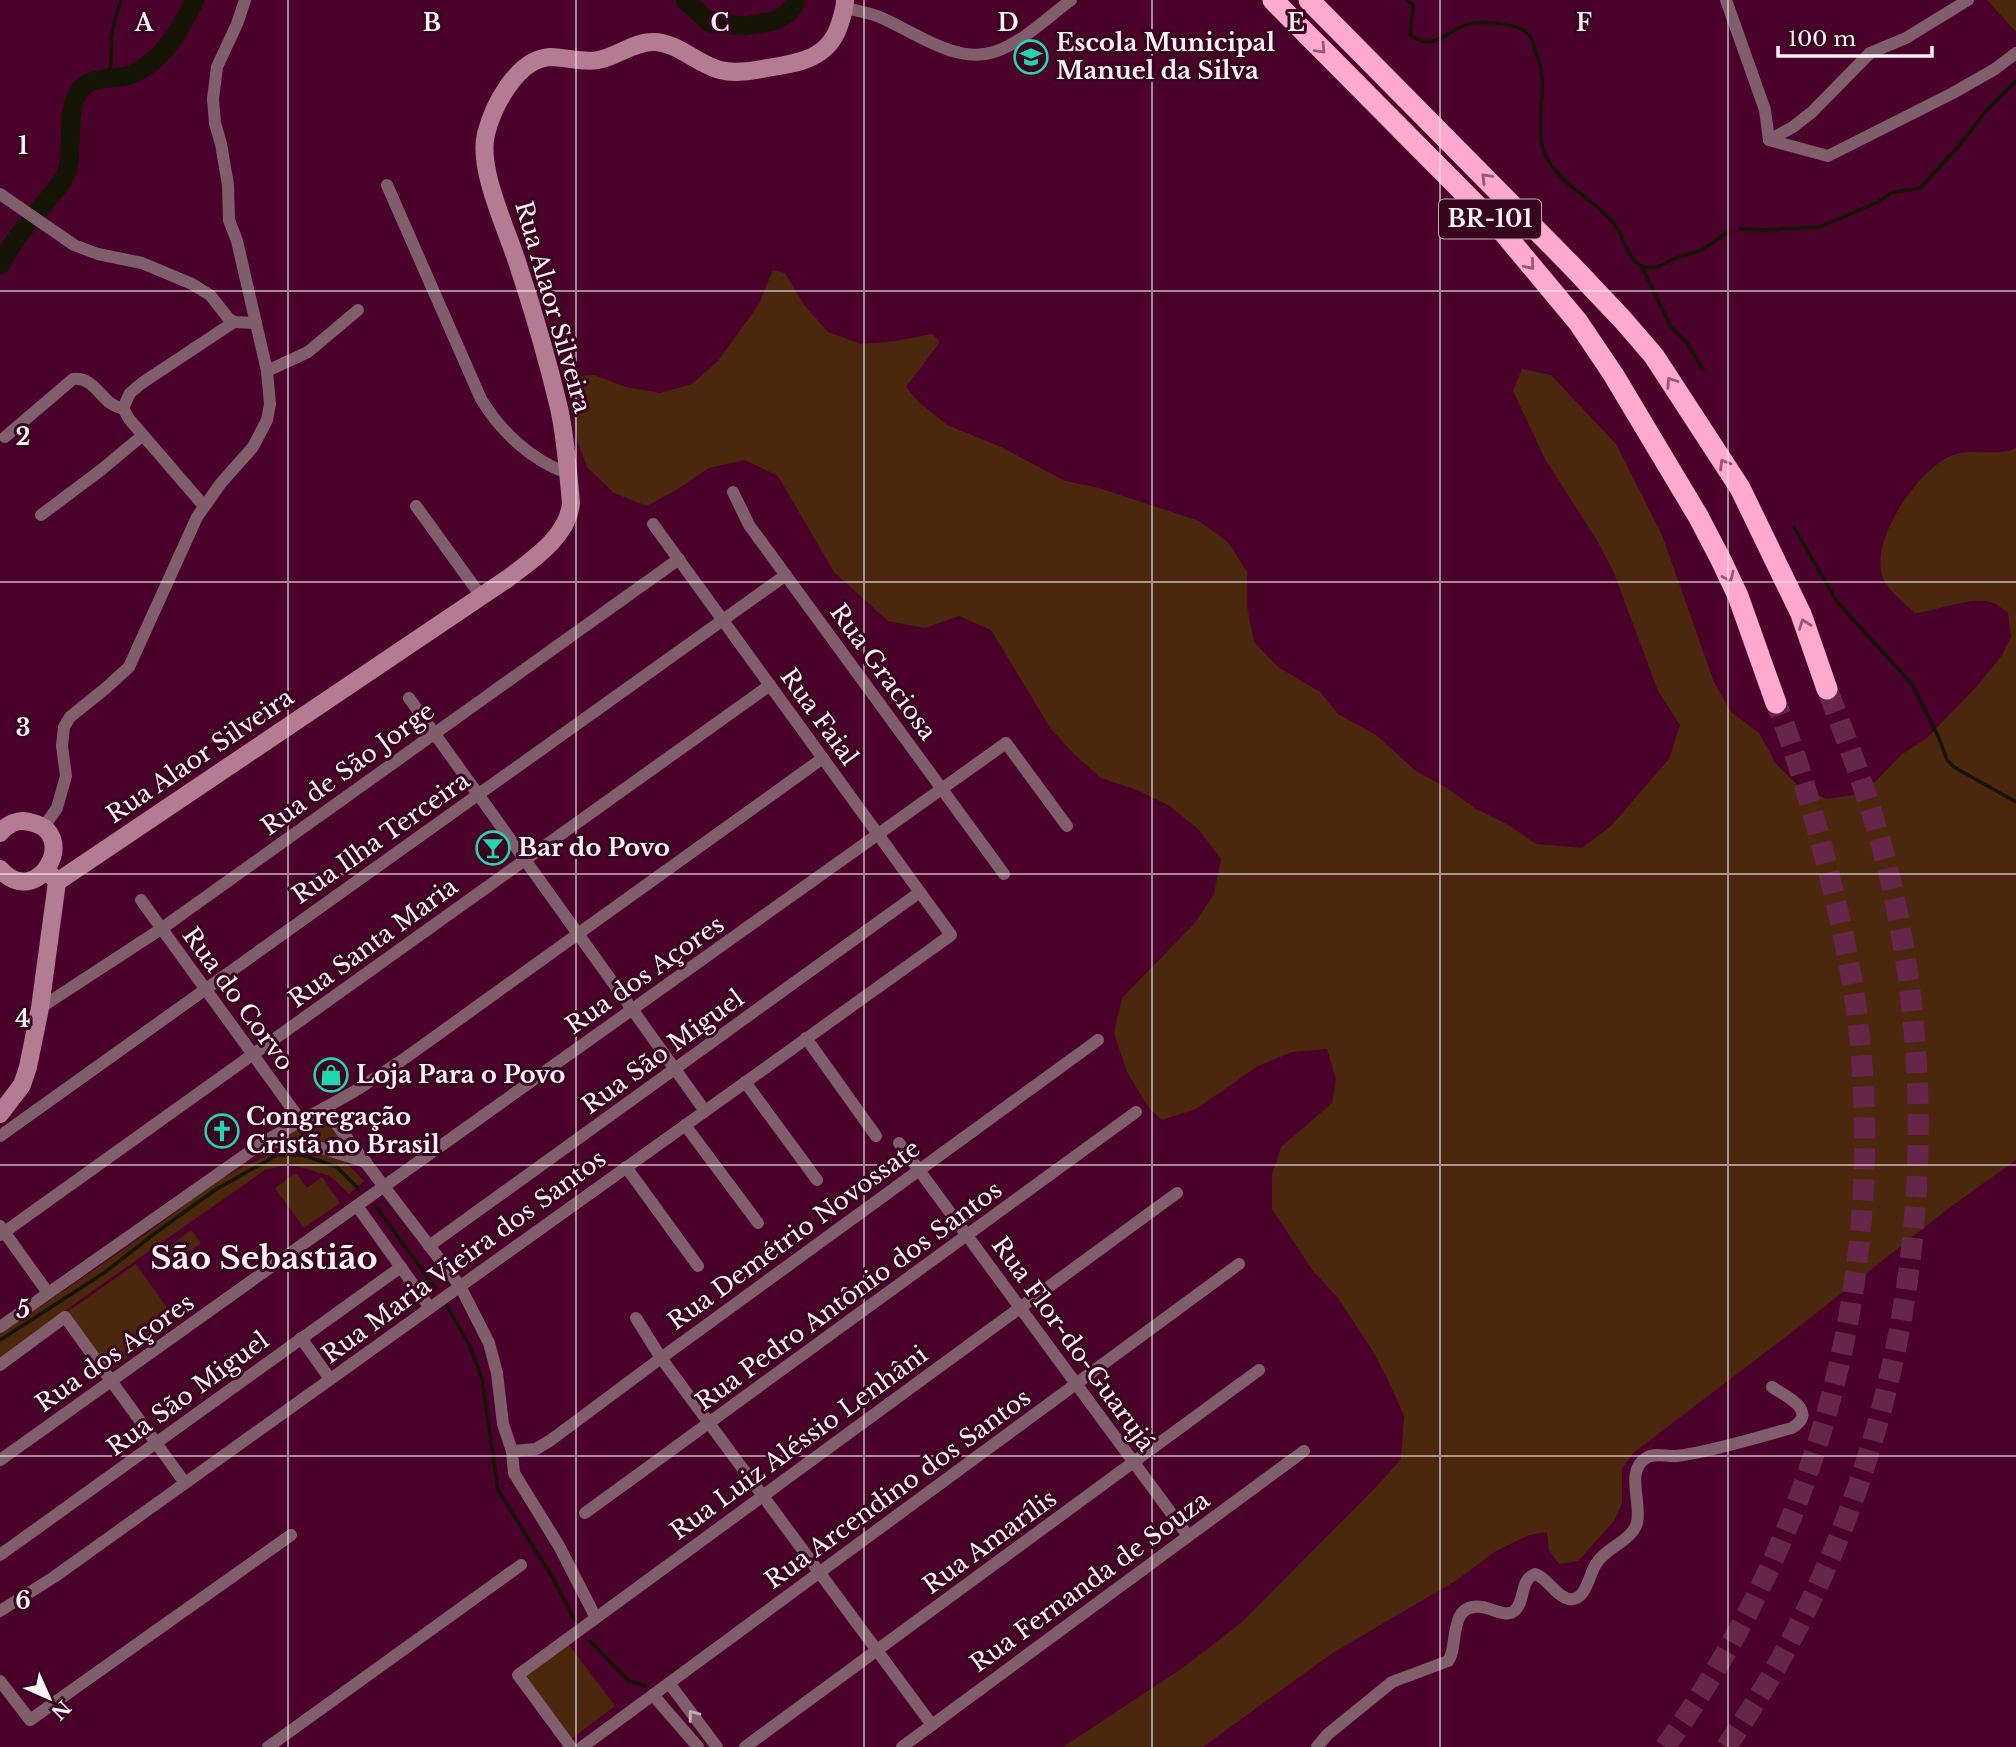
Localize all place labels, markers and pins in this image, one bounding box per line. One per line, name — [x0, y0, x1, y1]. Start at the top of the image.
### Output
place label: Escola Municipal Manuel da Silva — [1056, 28, 1275, 85]
school or university icon: Escola Municipal Manuel da Silva — [1012, 38, 1050, 76]
bar icon: Bar do Povo — [474, 829, 512, 867]
place label: Bar do Povo — [518, 833, 670, 862]
shop icon: Loja Para o Povo — [312, 1056, 350, 1094]
place label: Loja Para o Povo — [356, 1060, 565, 1089]
place label: Congregação Cristã no Brasil — [246, 1102, 440, 1159]
church icon: Congregação Cristã no Brasil — [203, 1112, 241, 1150]

